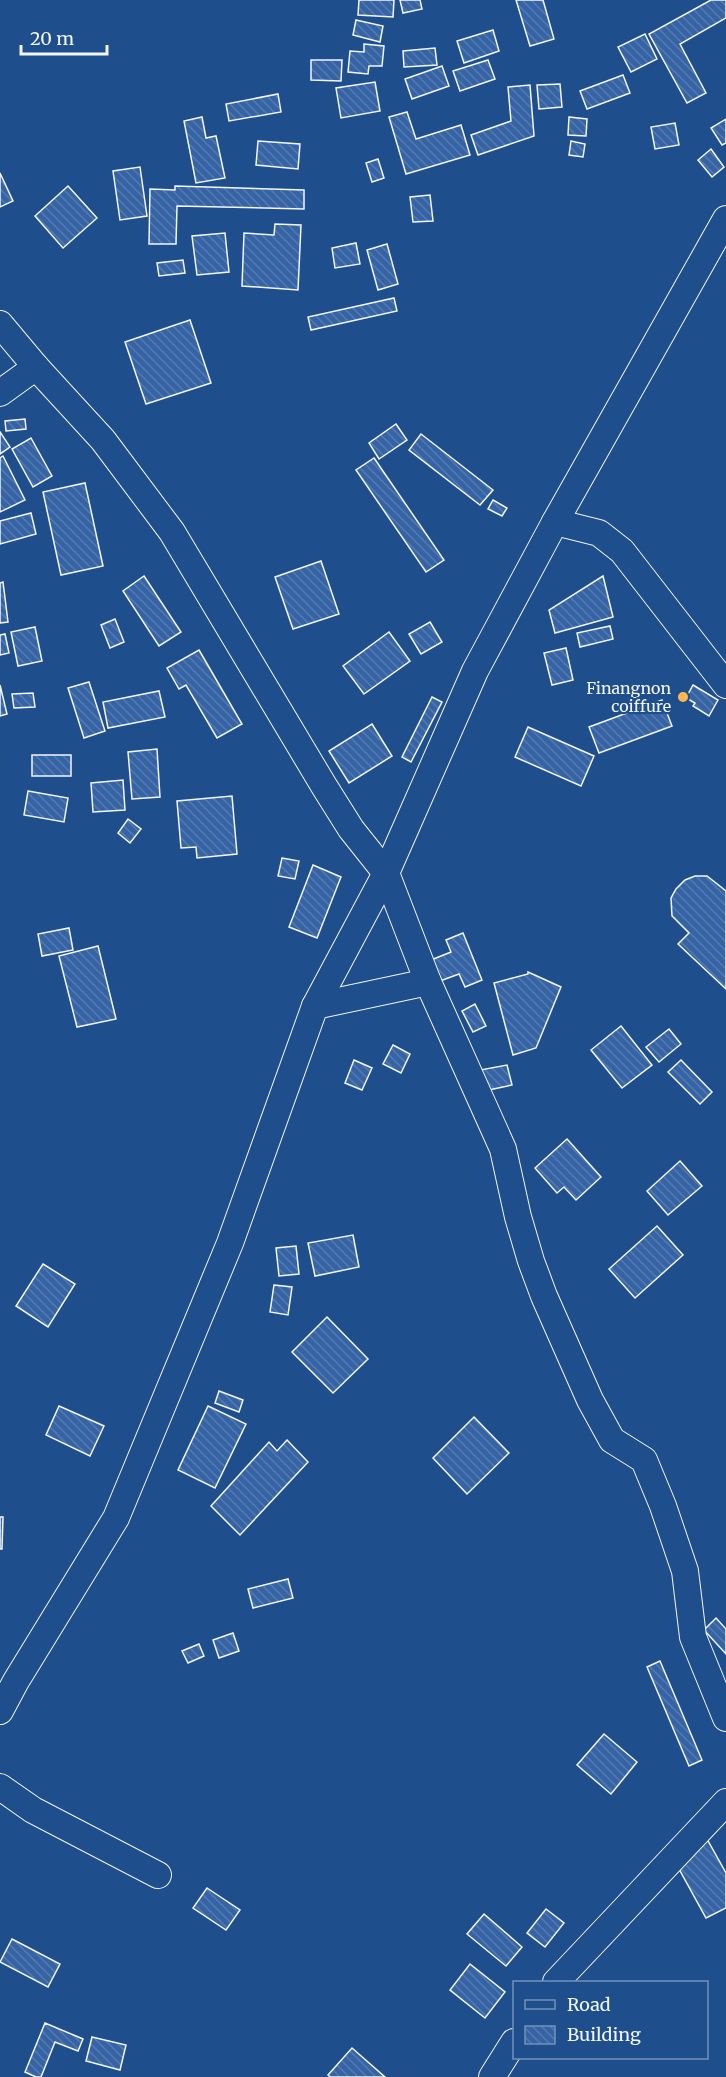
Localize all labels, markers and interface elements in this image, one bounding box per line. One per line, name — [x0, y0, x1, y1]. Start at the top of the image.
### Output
scale bar — [21, 18, 106, 56]
text: 20 m — [30, 27, 74, 50]
place label: Finangnon coiffure — [586, 678, 671, 716]
marker: Finangnon coiffure — [676, 690, 690, 704]
legend — [513, 1981, 708, 2059]
text: Road — [567, 1993, 611, 2016]
text: Building — [567, 2023, 641, 2046]

